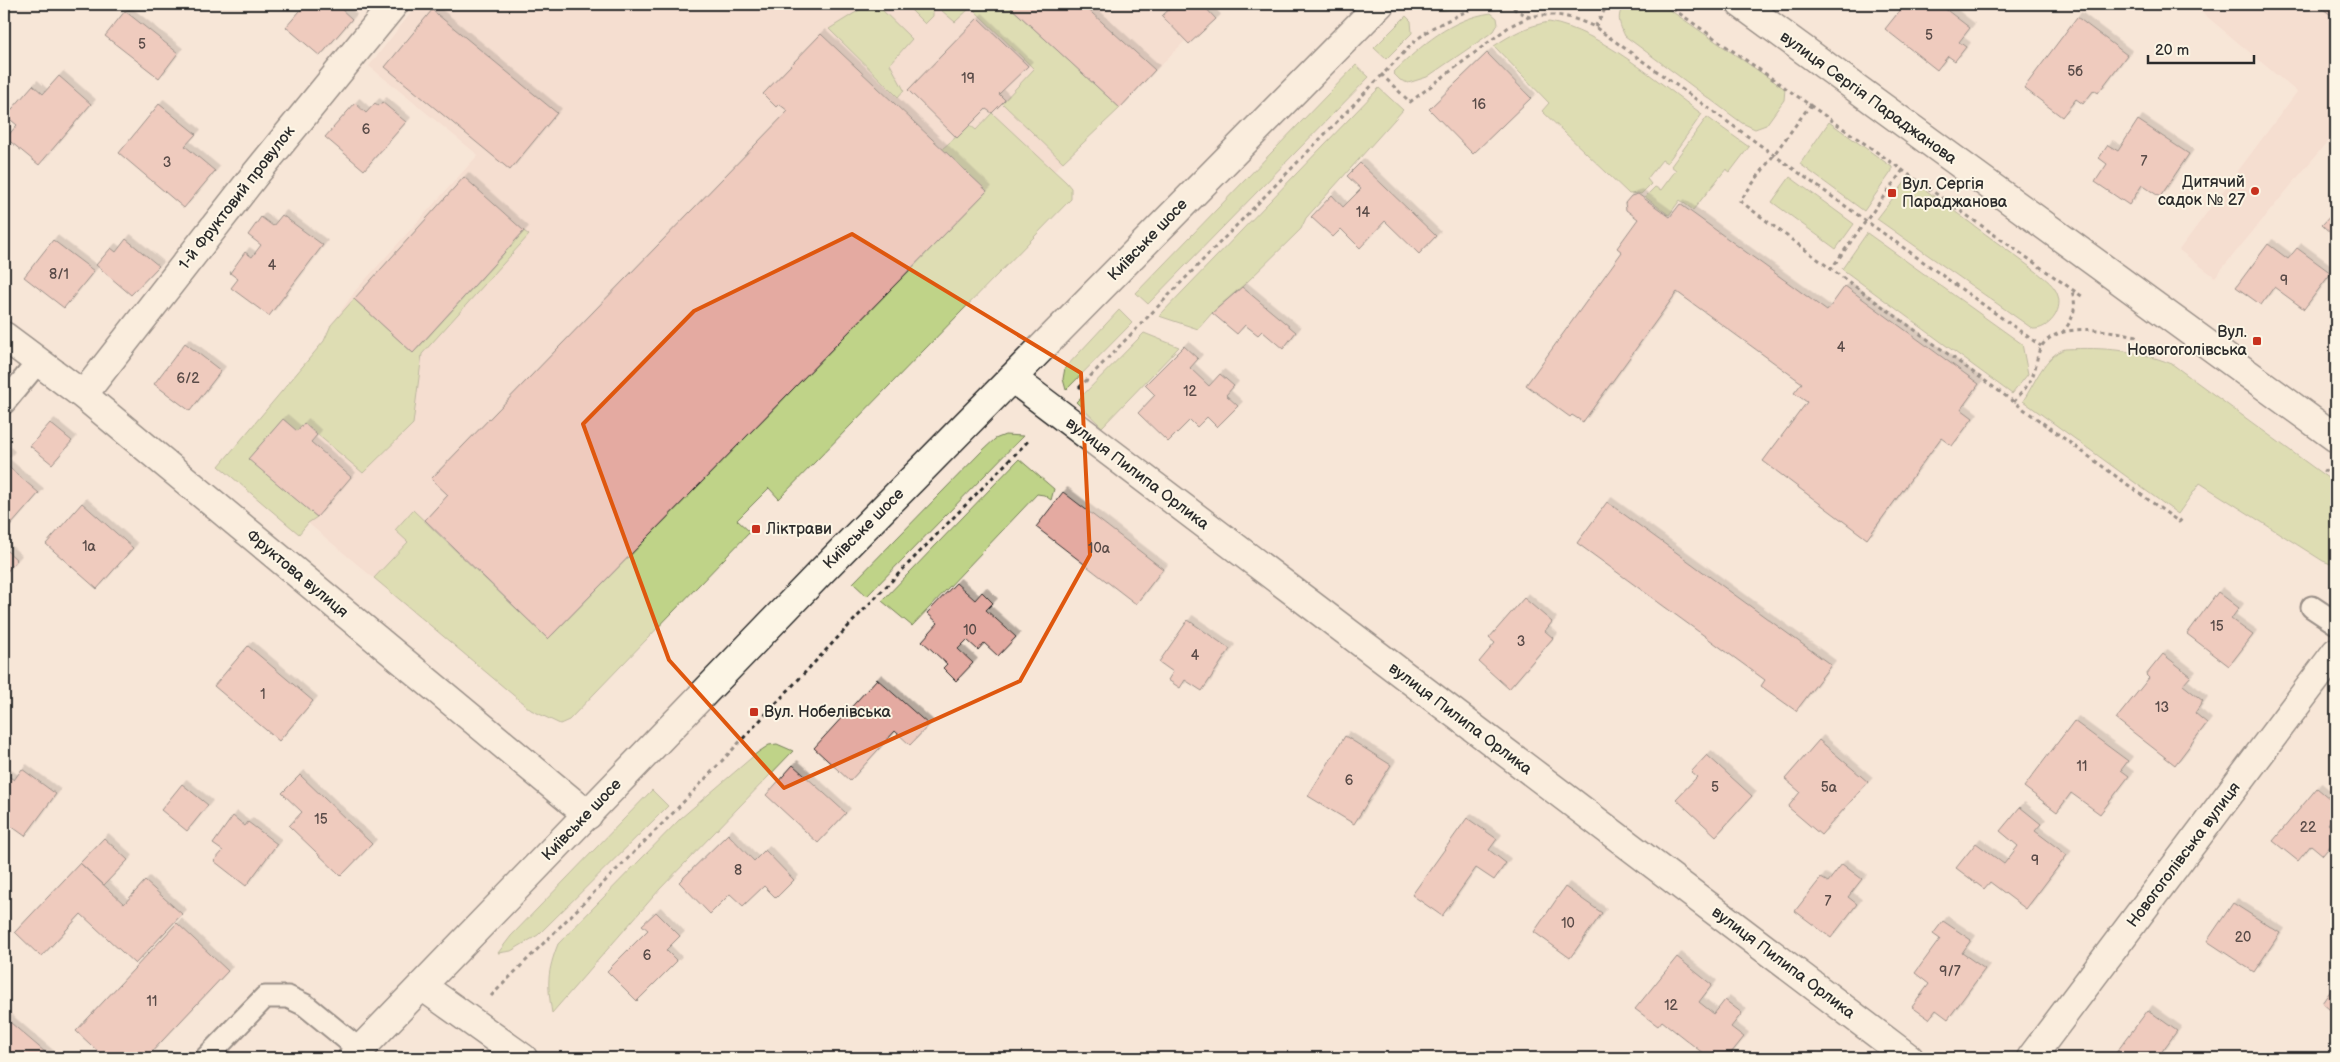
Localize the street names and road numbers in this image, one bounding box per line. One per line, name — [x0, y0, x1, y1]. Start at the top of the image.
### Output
street label: вулиця Сергія Параджанова — [1776, 27, 1960, 169]
street label: 1-й Фруктовий провулок — [175, 122, 299, 274]
street label: Київське шосе — [1104, 195, 1192, 285]
street label: вулиця Пилипа Орлика — [1062, 414, 1213, 534]
street label: Київське шосе — [820, 485, 908, 573]
street label: Фруктова вулиця — [242, 526, 352, 622]
street label: вулиця Пилипа Орлика — [1385, 659, 1536, 779]
street label: Київське шосе — [538, 775, 626, 865]
street label: Новогоголівська вулиця — [2123, 779, 2245, 931]
street label: вулиця Пилипа Орлика — [1708, 903, 1859, 1023]

